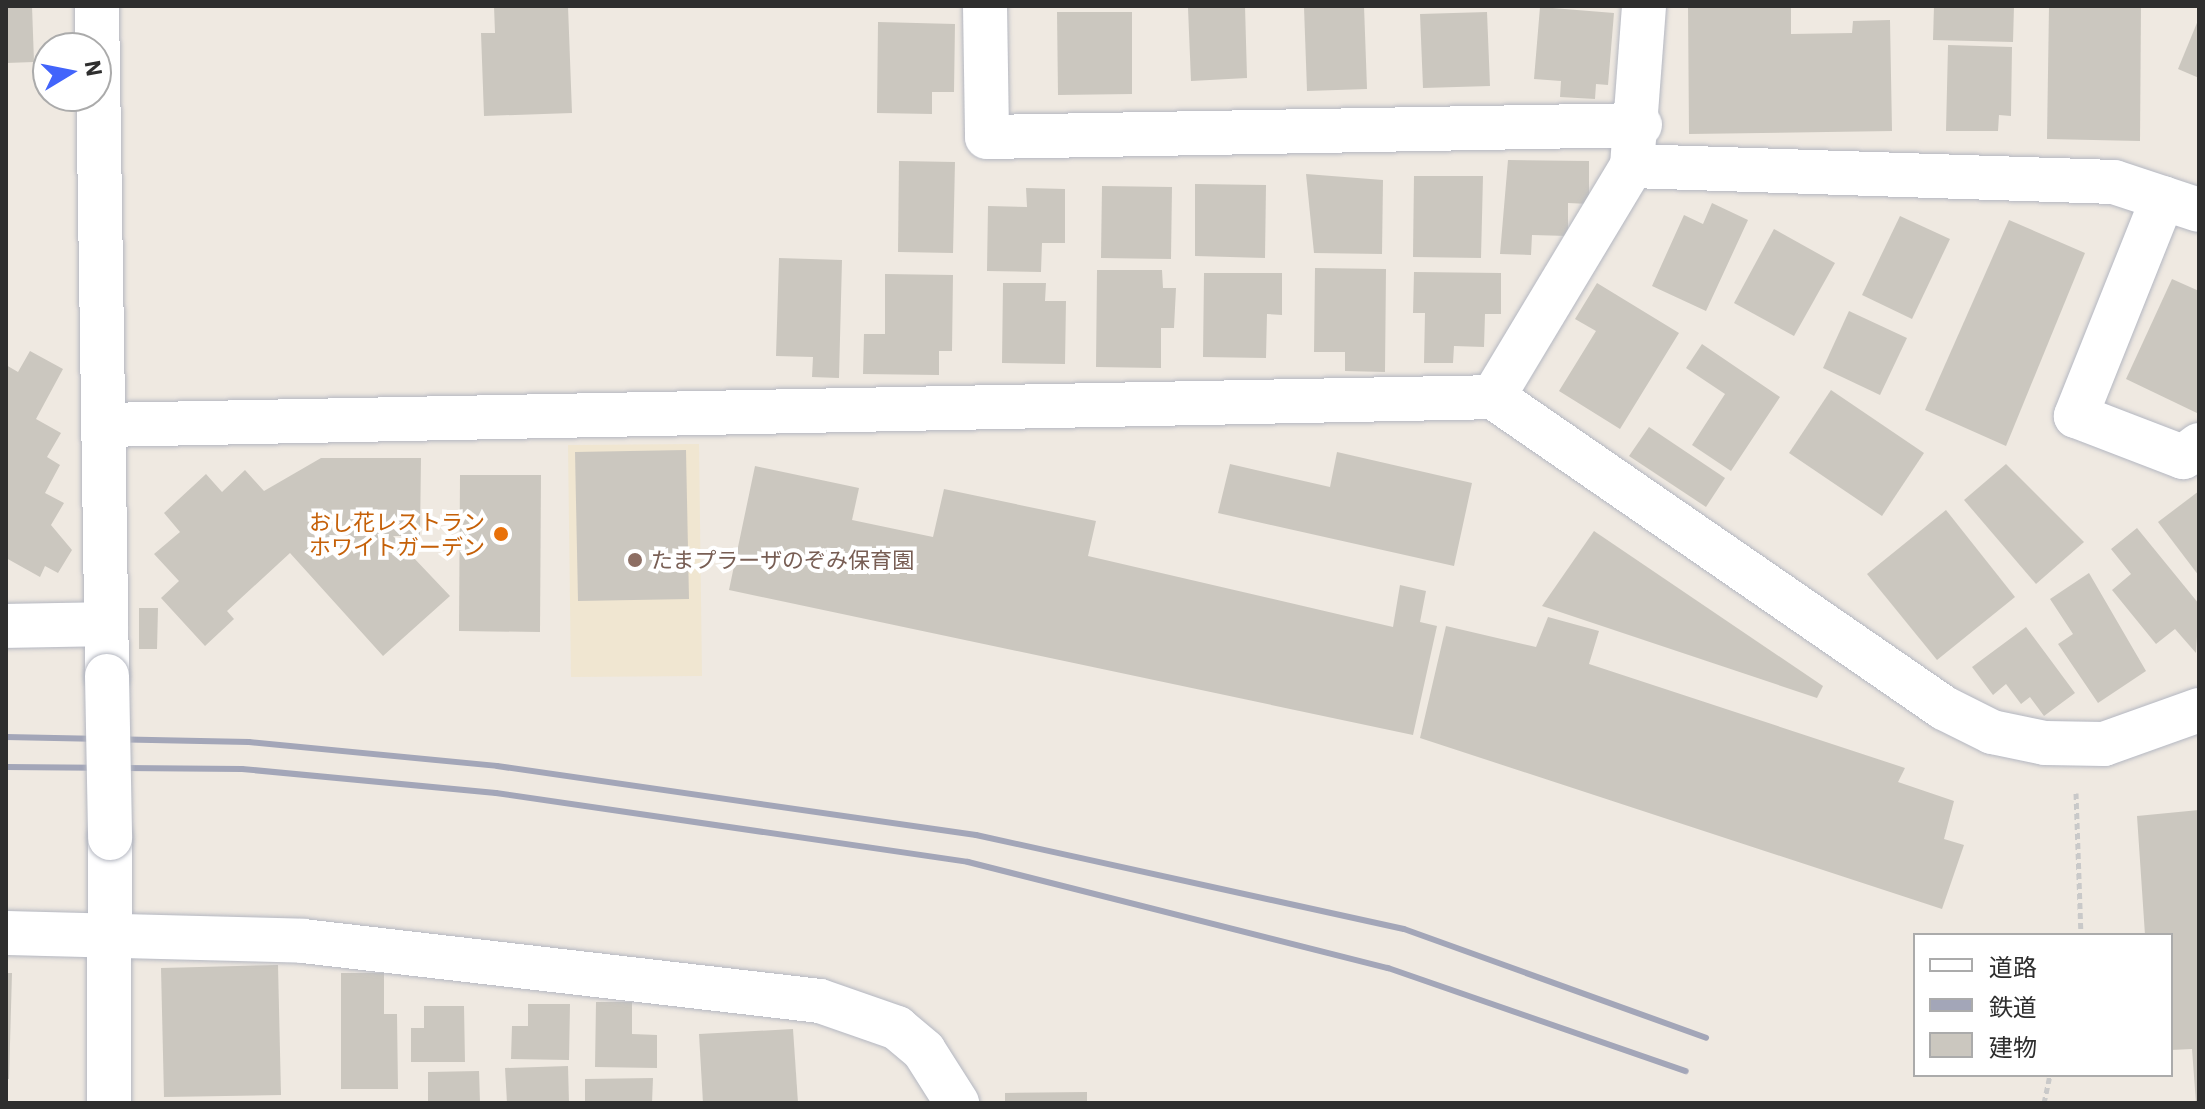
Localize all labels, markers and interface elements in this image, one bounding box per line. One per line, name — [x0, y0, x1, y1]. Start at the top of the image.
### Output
north arrow — [32, 32, 112, 112]
text: N — [78, 58, 110, 78]
place label: おし花レストラン ホワイトガーデン — [309, 508, 485, 560]
marker: おし花レストラン ホワイトガーデン — [492, 525, 510, 543]
place label: たまプラーザのぞみ保育園 — [651, 547, 915, 573]
marker: たまプラーザのぞみ保育園 — [626, 551, 644, 569]
legend — [1913, 933, 2173, 1077]
text: 道路 — [1989, 951, 2037, 983]
text: 鉄道 — [1989, 991, 2037, 1023]
text: 建物 — [1989, 1031, 2037, 1063]

